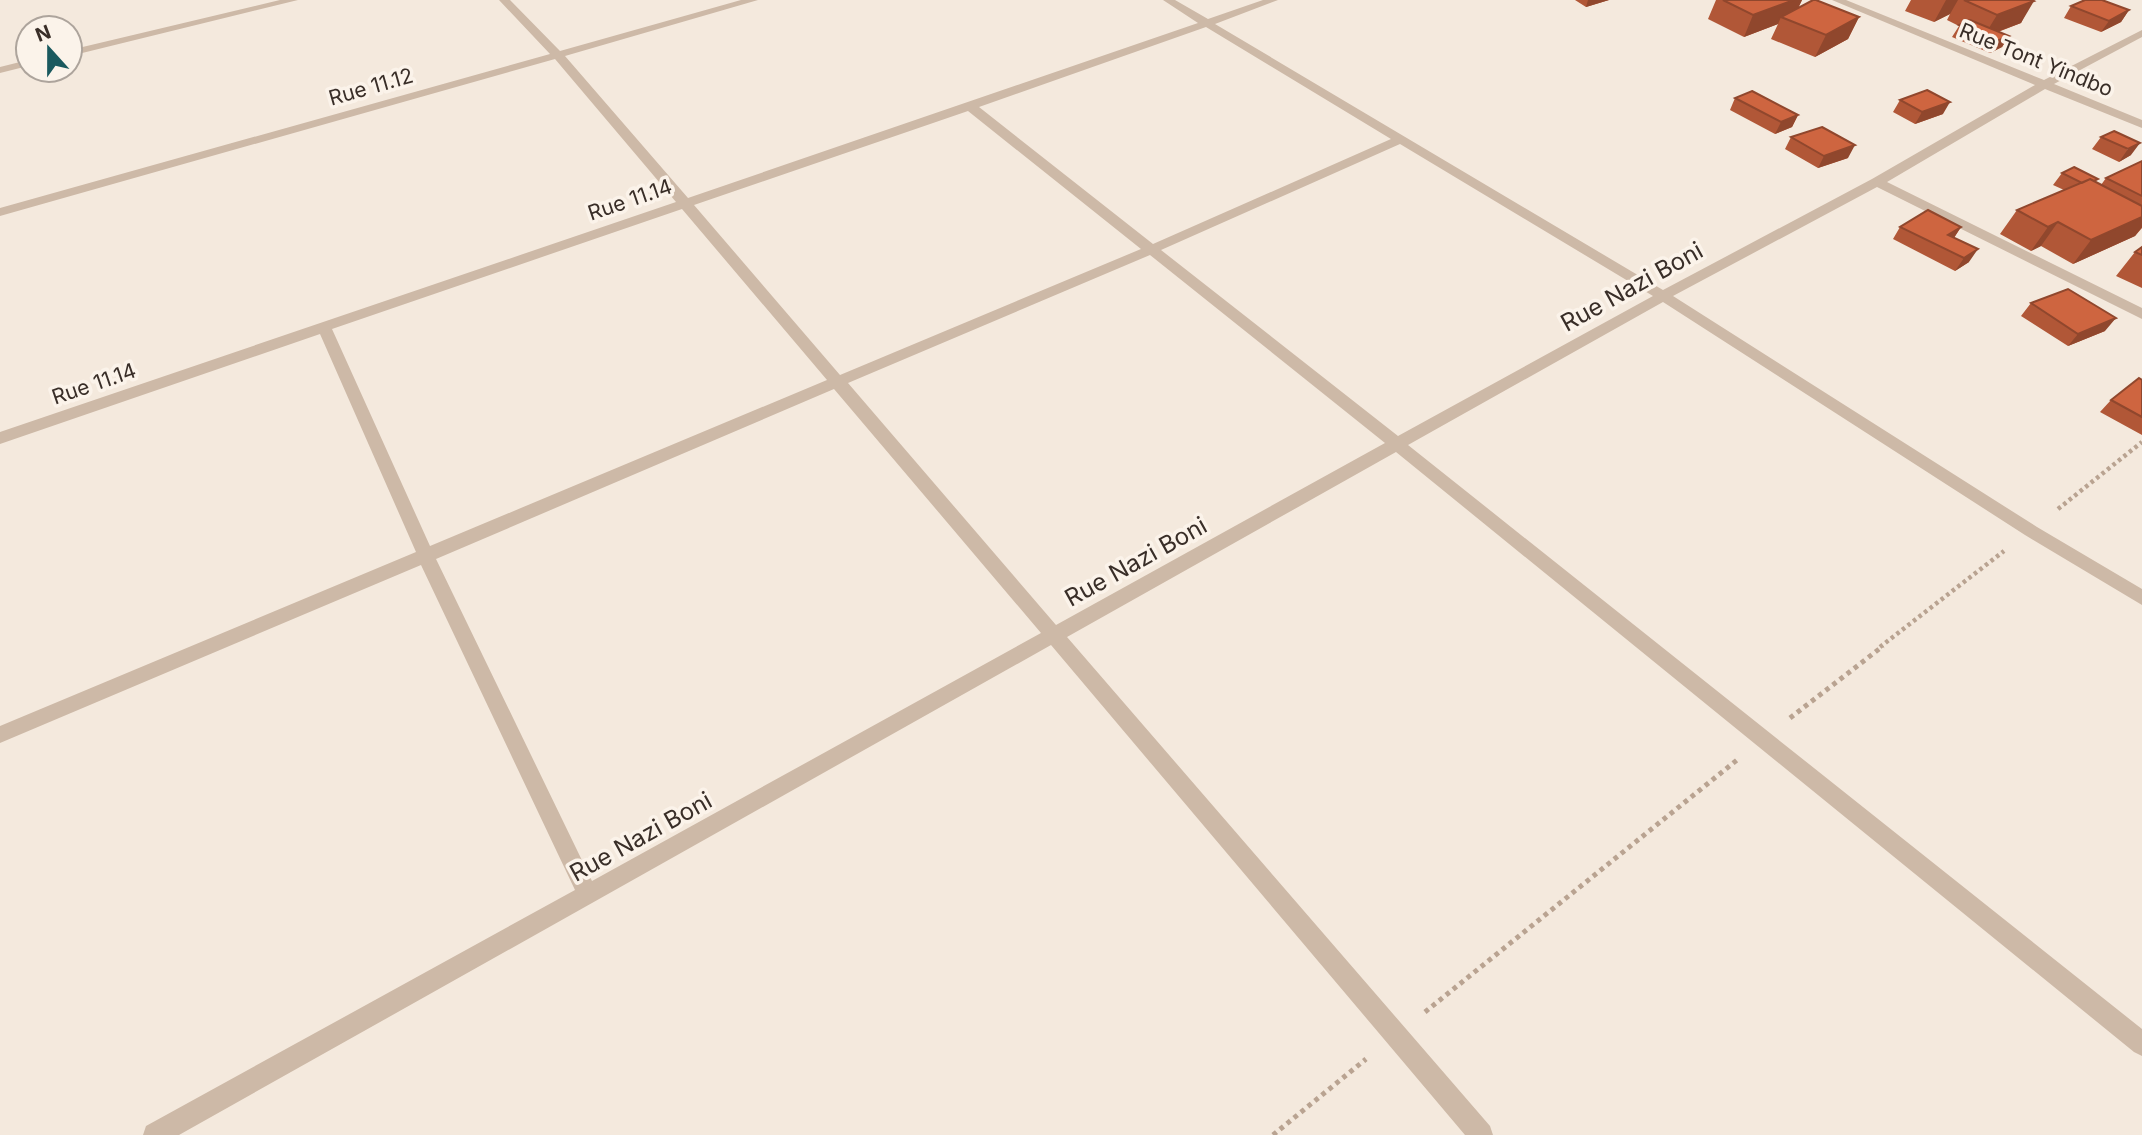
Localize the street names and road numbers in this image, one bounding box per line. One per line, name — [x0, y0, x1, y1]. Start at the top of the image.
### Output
street label: Rue Tont Yindbo — [1956, 17, 2117, 102]
street label: Rue 11.12 — [326, 63, 416, 110]
street label: Rue 11.14 — [584, 173, 675, 226]
street label: Rue Nazi Boni — [1556, 236, 1708, 338]
street label: Rue 11.14 — [48, 357, 139, 410]
street label: Rue Nazi Boni — [1060, 511, 1212, 613]
street label: Rue Nazi Boni — [565, 786, 717, 888]

